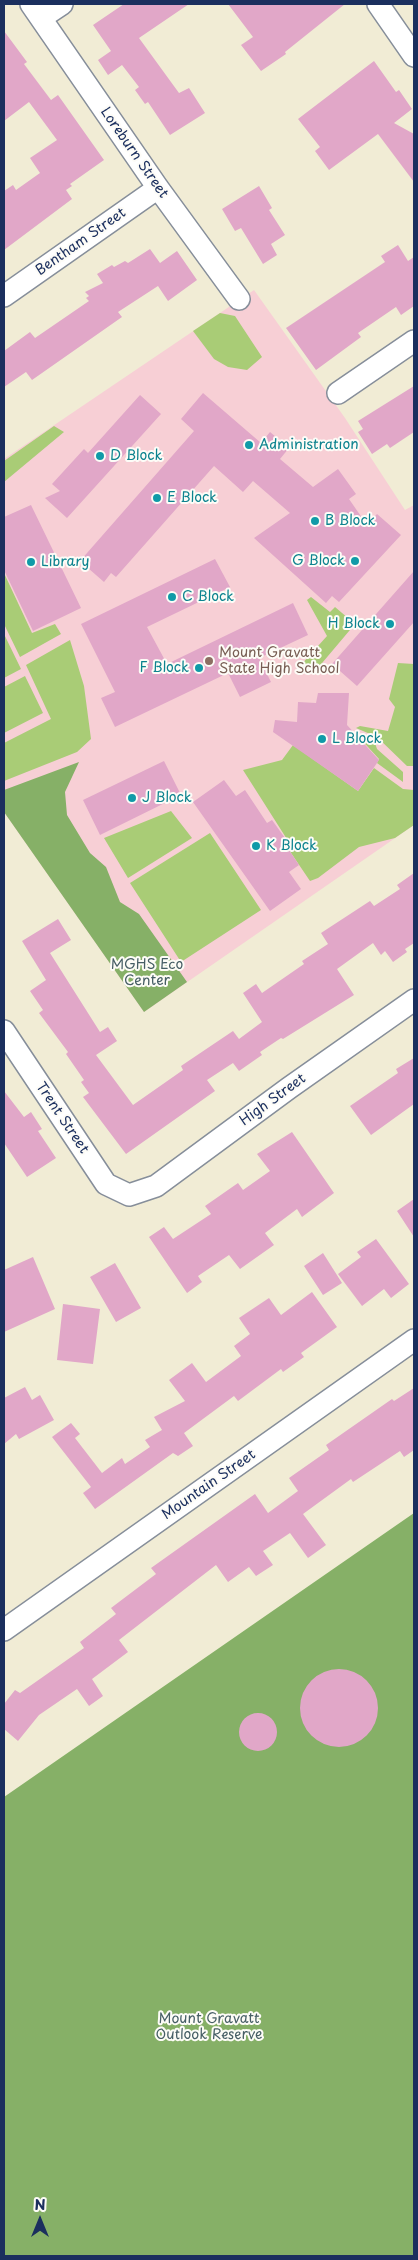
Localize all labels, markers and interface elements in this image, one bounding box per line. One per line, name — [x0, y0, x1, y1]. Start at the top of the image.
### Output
street label: Loreburn Street — [96, 104, 172, 202]
street label: Bentham Street — [33, 205, 129, 279]
place label: Administration — [259, 437, 359, 453]
marker: Administration — [243, 439, 255, 451]
place label: D Block — [110, 448, 162, 464]
marker: D Block — [94, 450, 106, 462]
place label: E Block — [167, 490, 217, 506]
marker: E Block — [151, 492, 163, 504]
place label: B Block — [325, 513, 376, 529]
marker: B Block — [309, 515, 321, 527]
place label: G Block — [292, 553, 345, 569]
place label: Library — [41, 554, 89, 570]
marker: G Block — [349, 555, 361, 567]
marker: Library — [25, 556, 37, 568]
place label: C Block — [182, 589, 234, 605]
marker: C Block — [166, 591, 178, 603]
place label: H Block — [328, 616, 380, 632]
marker: H Block — [384, 618, 396, 630]
place label: Mount Gravatt State High School — [219, 645, 339, 678]
marker: Mount Gravatt State High School — [203, 655, 215, 667]
place label: F Block — [140, 660, 189, 676]
marker: F Block — [193, 662, 205, 674]
place label: L Block — [332, 731, 381, 747]
marker: L Block — [316, 733, 328, 745]
place label: J Block — [142, 790, 192, 806]
marker: J Block — [126, 792, 138, 804]
place label: K Block — [266, 838, 317, 854]
marker: K Block — [250, 840, 262, 852]
park label: MGHS Eco Center — [111, 957, 183, 990]
street label: High Street — [237, 1070, 309, 1130]
street label: Trent Street — [32, 1079, 92, 1157]
street label: Mountain Street — [159, 1446, 259, 1524]
park label: Mount Gravatt Outlook Reserve — [156, 2011, 262, 2044]
text: N — [34, 2194, 46, 2215]
north arrow — [15, 2195, 65, 2245]

